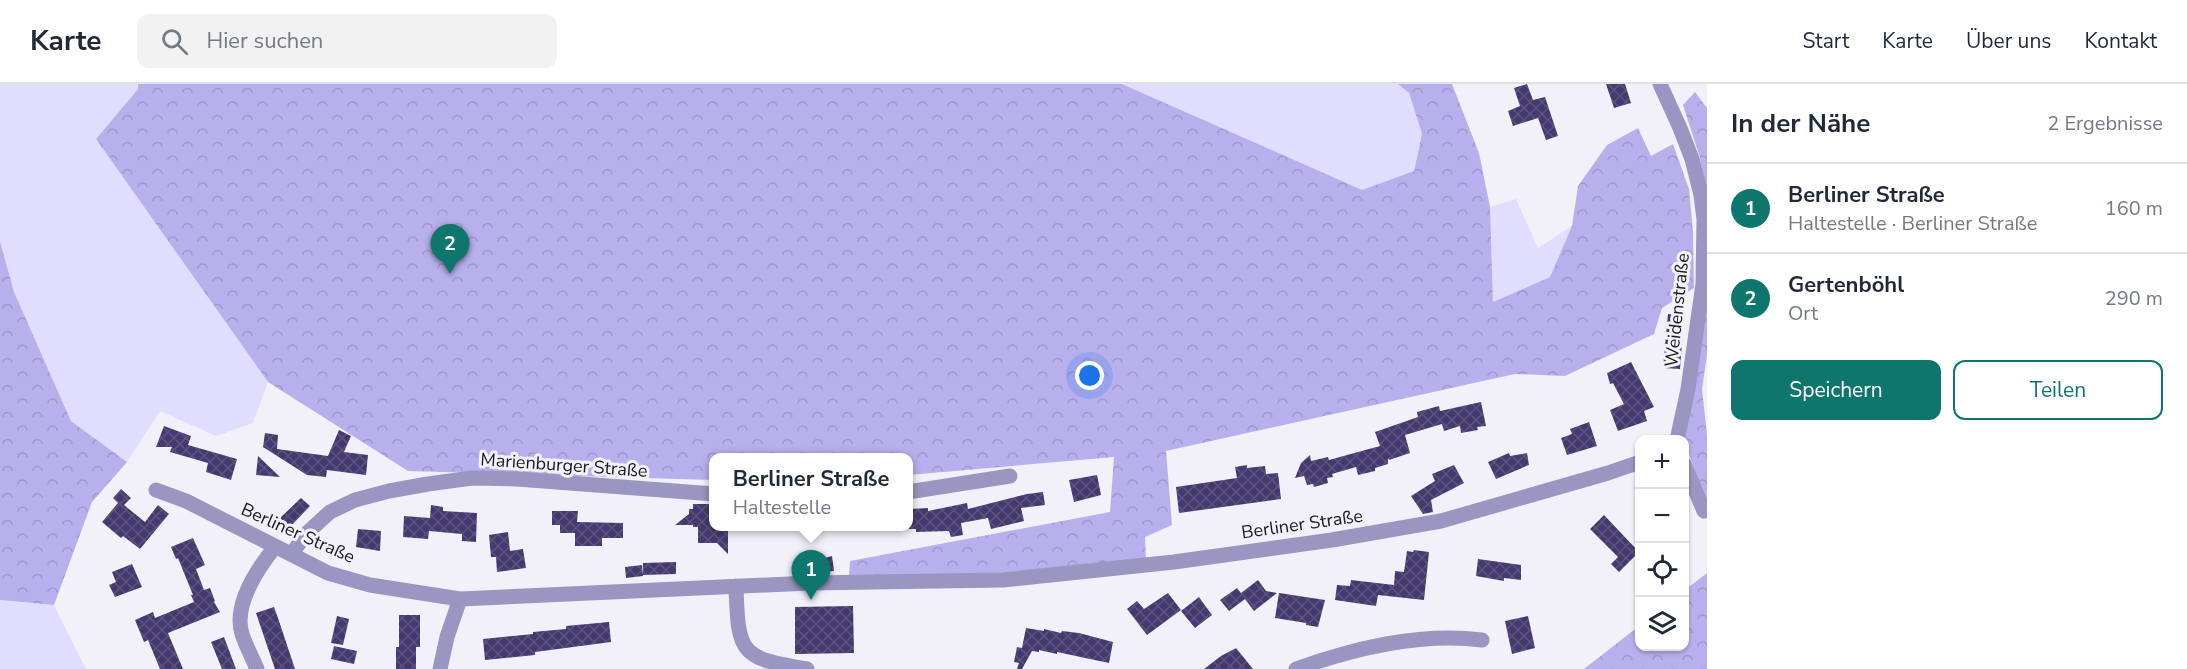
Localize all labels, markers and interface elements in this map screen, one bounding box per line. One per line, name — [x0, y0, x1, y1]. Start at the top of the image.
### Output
search box — [137, 14, 557, 68]
text: Karte — [30, 22, 101, 60]
icon: search — [158, 25, 191, 58]
text: Hier suchen — [206, 26, 323, 56]
text: Start — [1802, 27, 1849, 55]
text: Karte — [1882, 27, 1933, 55]
text: Über uns — [1966, 27, 2051, 55]
text: Kontakt — [2084, 27, 2157, 55]
text: In der Nähe — [1731, 106, 1870, 141]
text: 2 Ergebnisse — [2047, 110, 2163, 137]
text: Berliner Straße — [1788, 180, 1945, 210]
text: 1 — [1745, 195, 1757, 222]
text: 160 m — [2105, 195, 2163, 222]
text: Haltestelle · Berliner Straße — [1788, 210, 2037, 237]
pin: 2 — [430, 224, 470, 274]
street label: Weidenstraße — [1659, 252, 1695, 368]
text: Gertenböhl — [1788, 270, 1904, 300]
text: 2 — [1745, 285, 1757, 312]
text: 290 m — [2105, 285, 2163, 312]
text: Ort — [1788, 300, 1818, 327]
button: Speichern — [1731, 360, 1941, 420]
button: Teilen — [1953, 360, 2163, 420]
your location — [1075, 361, 1104, 390]
map controls — [1635, 435, 1689, 651]
button: + — [1635, 435, 1689, 489]
street label: Marienburger Straße — [480, 447, 648, 483]
popup — [709, 453, 913, 531]
text: Berliner Straße — [733, 464, 889, 494]
button: − — [1635, 489, 1689, 543]
text: Haltestelle — [733, 494, 831, 521]
street label: Berliner Straße — [237, 497, 359, 569]
street label: Berliner Straße — [1240, 504, 1364, 544]
button: locate — [1635, 543, 1689, 597]
pin: 1 — [792, 550, 830, 600]
button: layers — [1635, 597, 1689, 651]

